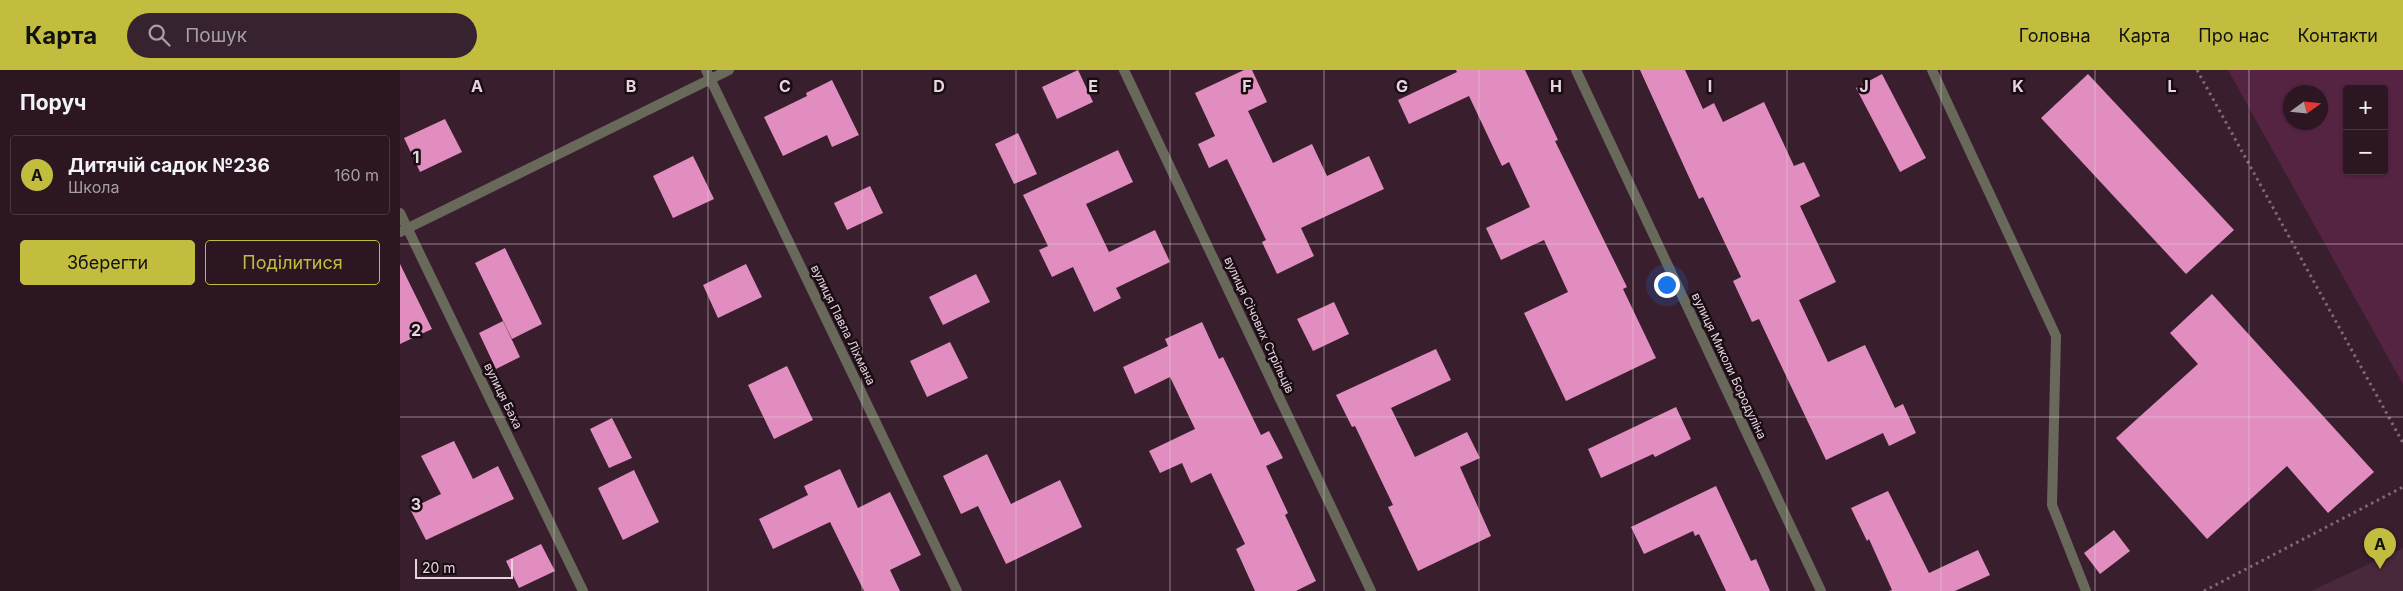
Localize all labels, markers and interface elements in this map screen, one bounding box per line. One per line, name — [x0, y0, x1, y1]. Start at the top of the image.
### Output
search box — [127, 13, 477, 58]
text: Карта — [25, 21, 97, 50]
icon: search — [145, 21, 173, 49]
text: Пошук — [185, 24, 247, 47]
text: Головна — [2019, 25, 2091, 46]
text: Карта — [2119, 25, 2170, 46]
text: Про нас — [2198, 25, 2270, 46]
text: Контакти — [2298, 25, 2378, 46]
text: A — [471, 76, 483, 96]
text: B — [626, 76, 636, 96]
text: C — [779, 76, 791, 96]
text: D — [933, 76, 945, 96]
text: E — [1088, 76, 1098, 96]
text: F — [1242, 76, 1252, 96]
text: G — [1396, 76, 1408, 96]
text: H — [1550, 76, 1562, 96]
text: I — [1708, 76, 1712, 96]
text: J — [1859, 76, 1869, 96]
text: K — [2012, 76, 2024, 96]
text: L — [2167, 76, 2177, 96]
north arrow — [2283, 85, 2328, 130]
map controls — [2343, 85, 2388, 175]
button: + — [2343, 85, 2388, 130]
text: Поруч — [20, 90, 87, 115]
button: − — [2343, 130, 2388, 175]
text: 1 — [413, 147, 419, 167]
text: Дитячій садок №236 — [68, 154, 270, 177]
text: A — [31, 165, 43, 185]
text: 160 m — [334, 165, 379, 185]
text: Школа — [68, 177, 119, 197]
button: Зберегти — [20, 240, 195, 285]
button: Поділитися — [205, 240, 380, 285]
street label: вулиця Січових Стрільців — [1221, 254, 1298, 396]
street label: вулиця Павла Ліхмана — [808, 262, 879, 387]
your location — [1654, 272, 1680, 298]
street label: вулиця Миколи Бородуліна — [1689, 290, 1770, 441]
text: 2 — [411, 320, 421, 340]
street label: вулиця Баха — [481, 360, 526, 431]
text: 3 — [411, 494, 421, 514]
pin: A — [2364, 528, 2396, 569]
scale bar — [415, 556, 512, 579]
text: 20 m — [422, 559, 456, 576]

